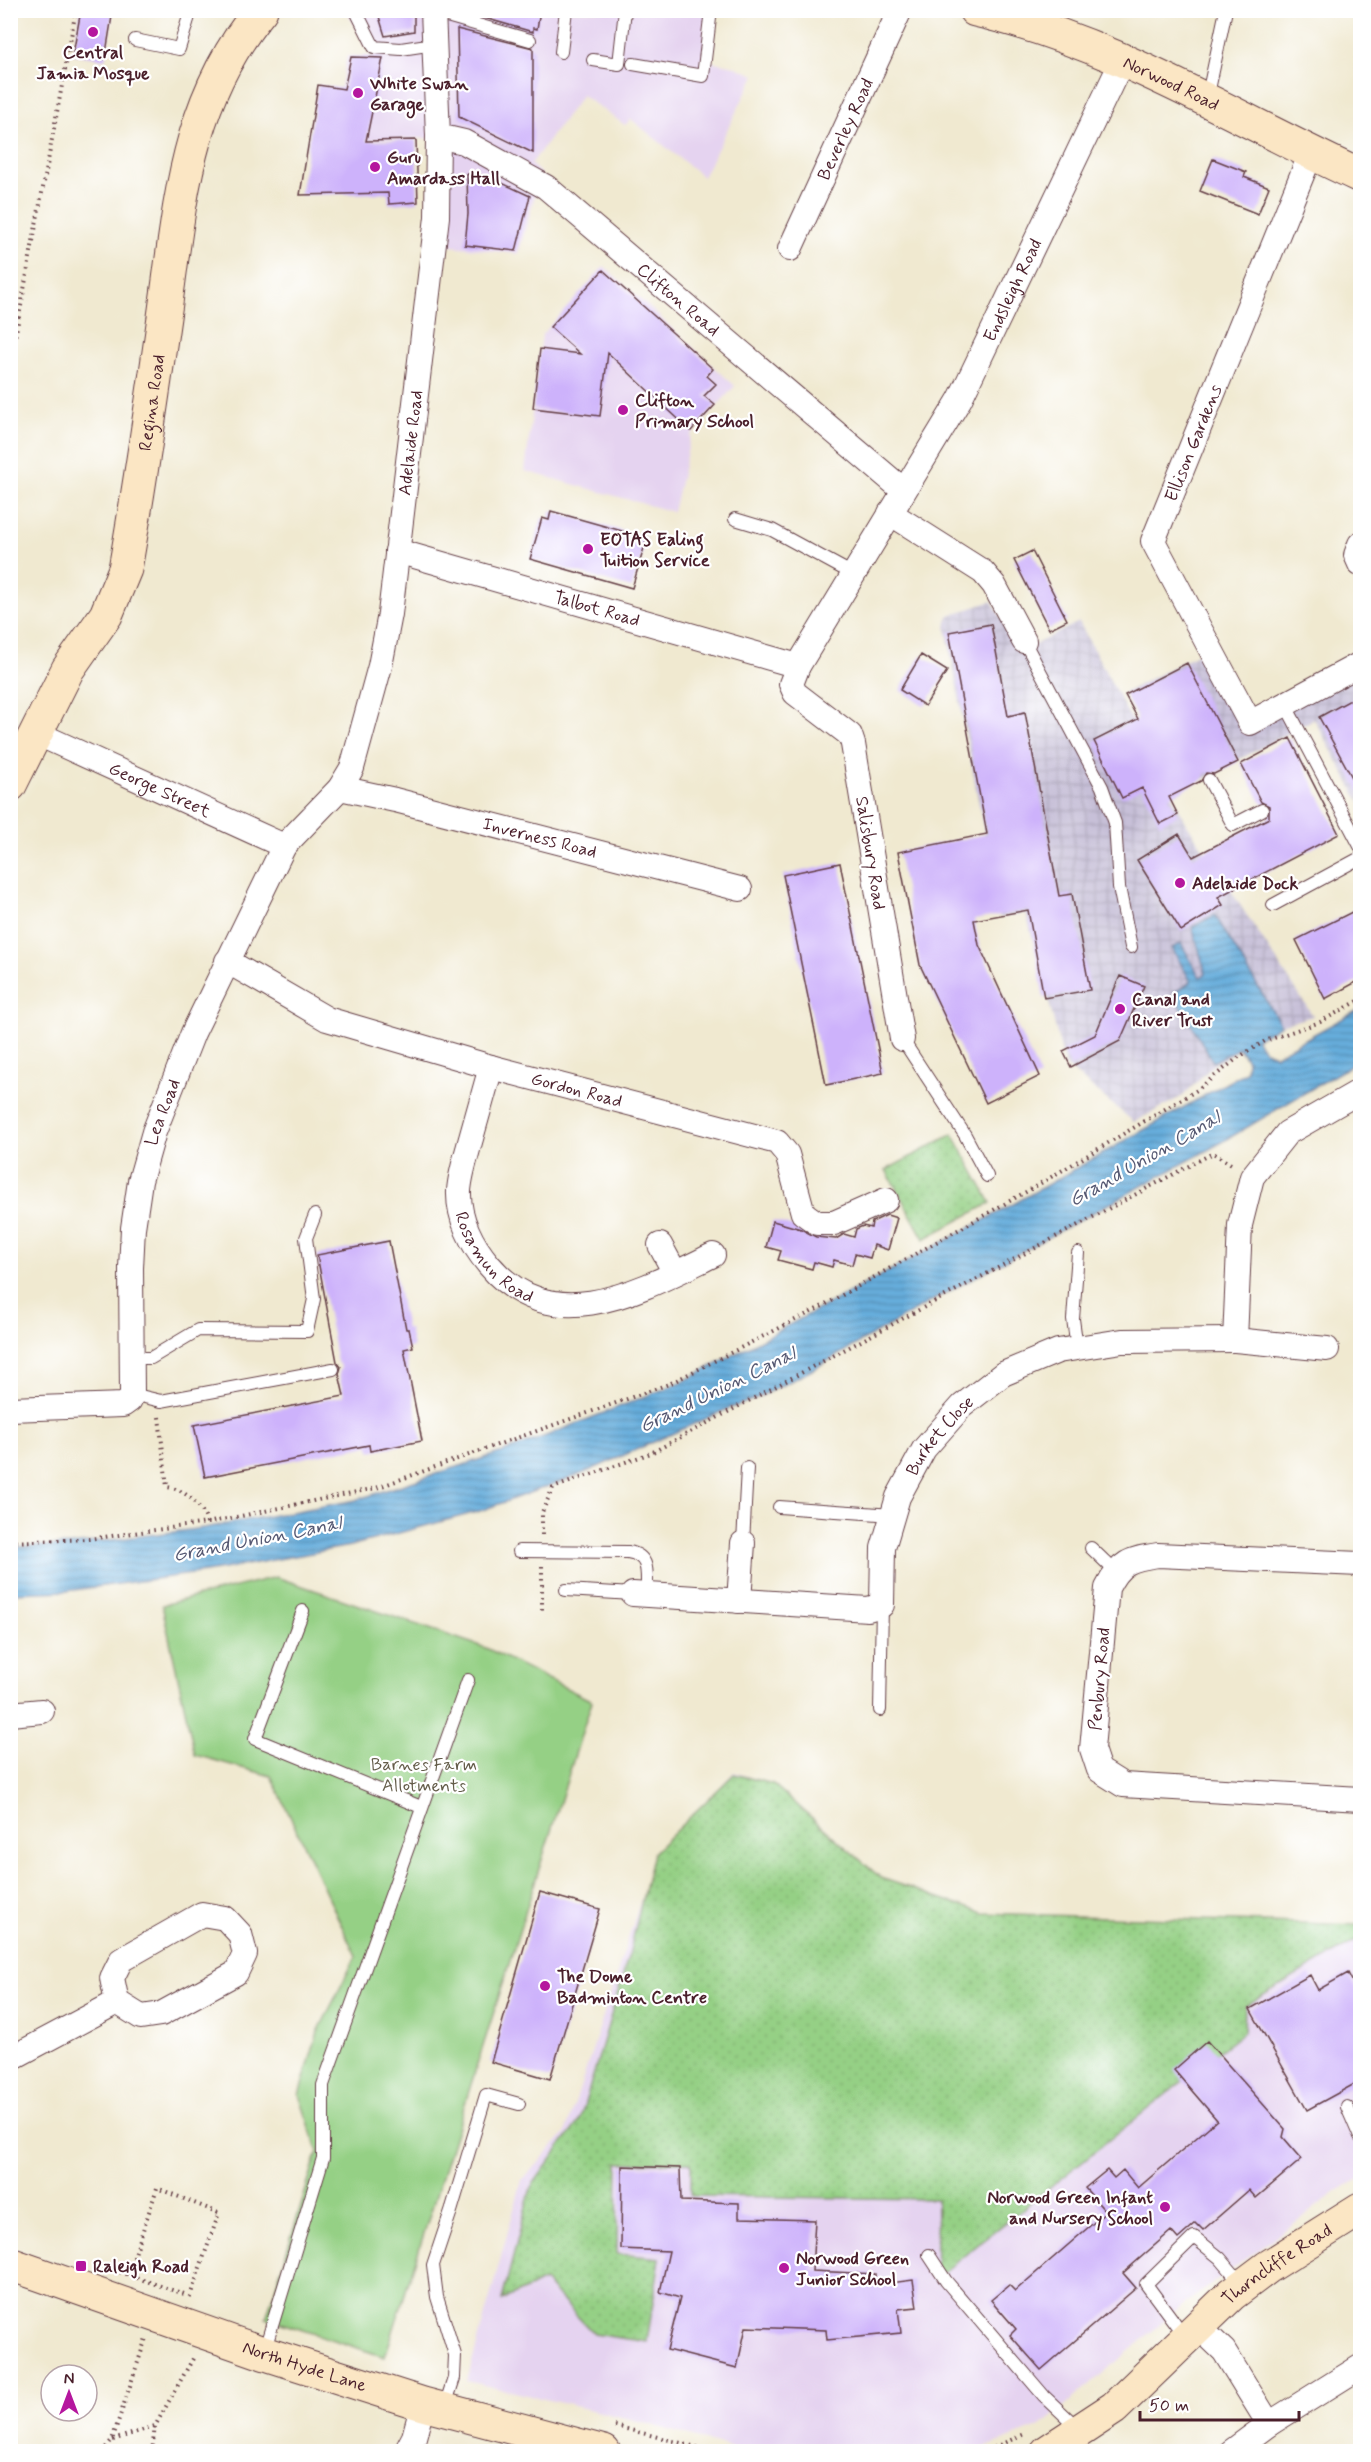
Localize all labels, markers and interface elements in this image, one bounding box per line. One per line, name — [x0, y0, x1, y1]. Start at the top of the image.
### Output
marker: Central Jamia Mosque — [86, 25, 100, 39]
place label: Central Jamia Mosque — [36, 41, 150, 86]
street label: Norwood Road — [1119, 51, 1223, 117]
place label: White Swan Garage — [369, 72, 469, 119]
street label: Beverley Road — [812, 75, 880, 184]
marker: White Swan Garage — [351, 86, 365, 100]
place label: Guru Amardass Hall — [387, 146, 500, 191]
marker: Guru Amardass Hall — [368, 160, 382, 174]
street label: Endsleigh Road — [978, 235, 1048, 346]
street label: Clifton Road — [631, 258, 724, 342]
street label: Regina Road — [134, 353, 172, 453]
street label: Ellison Gardens — [1160, 381, 1228, 505]
street label: Adelaide Road — [393, 389, 429, 497]
place label: Clifton Primary School — [635, 389, 754, 434]
marker: Clifton Primary School — [616, 403, 630, 417]
place label: EOTAS Ealing Tuition Service — [600, 528, 710, 573]
marker: EOTAS Ealing Tuition Service — [581, 542, 595, 556]
street label: Talbot Road — [551, 586, 643, 633]
street label: George Street — [105, 757, 214, 824]
street label: Salisbury Road — [849, 795, 891, 912]
street label: Inverness Road — [480, 812, 599, 865]
place label: Adelaide Dock — [1192, 872, 1298, 896]
marker: Adelaide Dock — [1173, 876, 1187, 890]
place label: Canal and River Trust — [1132, 988, 1213, 1033]
marker: Canal and River Trust — [1113, 1002, 1127, 1016]
street label: Gordon Road — [528, 1067, 625, 1114]
street label: Lea Road — [140, 1076, 187, 1148]
water label: Grand Union Canal — [1064, 1103, 1228, 1214]
street label: Rosamun Road — [448, 1209, 537, 1309]
water label: Grand Union Canal — [635, 1339, 803, 1440]
street label: Burket Close — [901, 1390, 979, 1480]
water label: Grand Union Canal — [171, 1509, 347, 1569]
street label: Penbury Road — [1084, 1627, 1116, 1732]
park label: Barnes Farm Allotments — [371, 1753, 477, 1798]
place label: The Dome Badminton Centre — [557, 1965, 707, 2010]
marker: The Dome Badminton Centre — [538, 1979, 552, 1993]
place label: Norwood Green Infant and Nursery School — [987, 2186, 1153, 2231]
marker: Norwood Green Infant and Nursery School — [1158, 2200, 1172, 2214]
street label: Thorncliffe Road — [1217, 2219, 1337, 2311]
place label: Norwood Green Junior School — [796, 2247, 909, 2292]
place label: Raleigh Road — [93, 2255, 189, 2279]
marker: Raleigh Road — [74, 2259, 88, 2273]
marker: Norwood Green Junior School — [777, 2261, 791, 2275]
street label: North Hyde Lane — [239, 2336, 370, 2398]
north arrow — [39, 2363, 99, 2423]
text: N — [64, 2369, 74, 2390]
scale bar — [1140, 2384, 1299, 2422]
text: 50 m — [1149, 2394, 1189, 2418]

